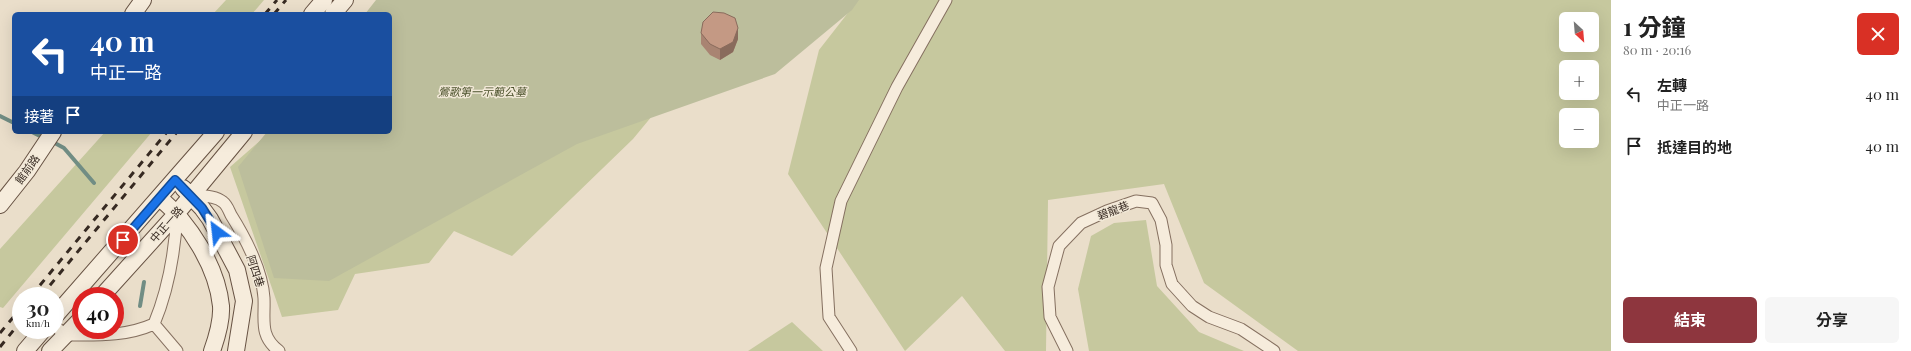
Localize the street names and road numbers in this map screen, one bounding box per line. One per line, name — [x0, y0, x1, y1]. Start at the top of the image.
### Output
street label: 館前路 — [11, 151, 43, 187]
street label: 碧龍巷 — [1095, 197, 1131, 223]
street label: 中正一路 — [146, 202, 186, 246]
street label: 阿四巷 — [244, 253, 268, 289]

